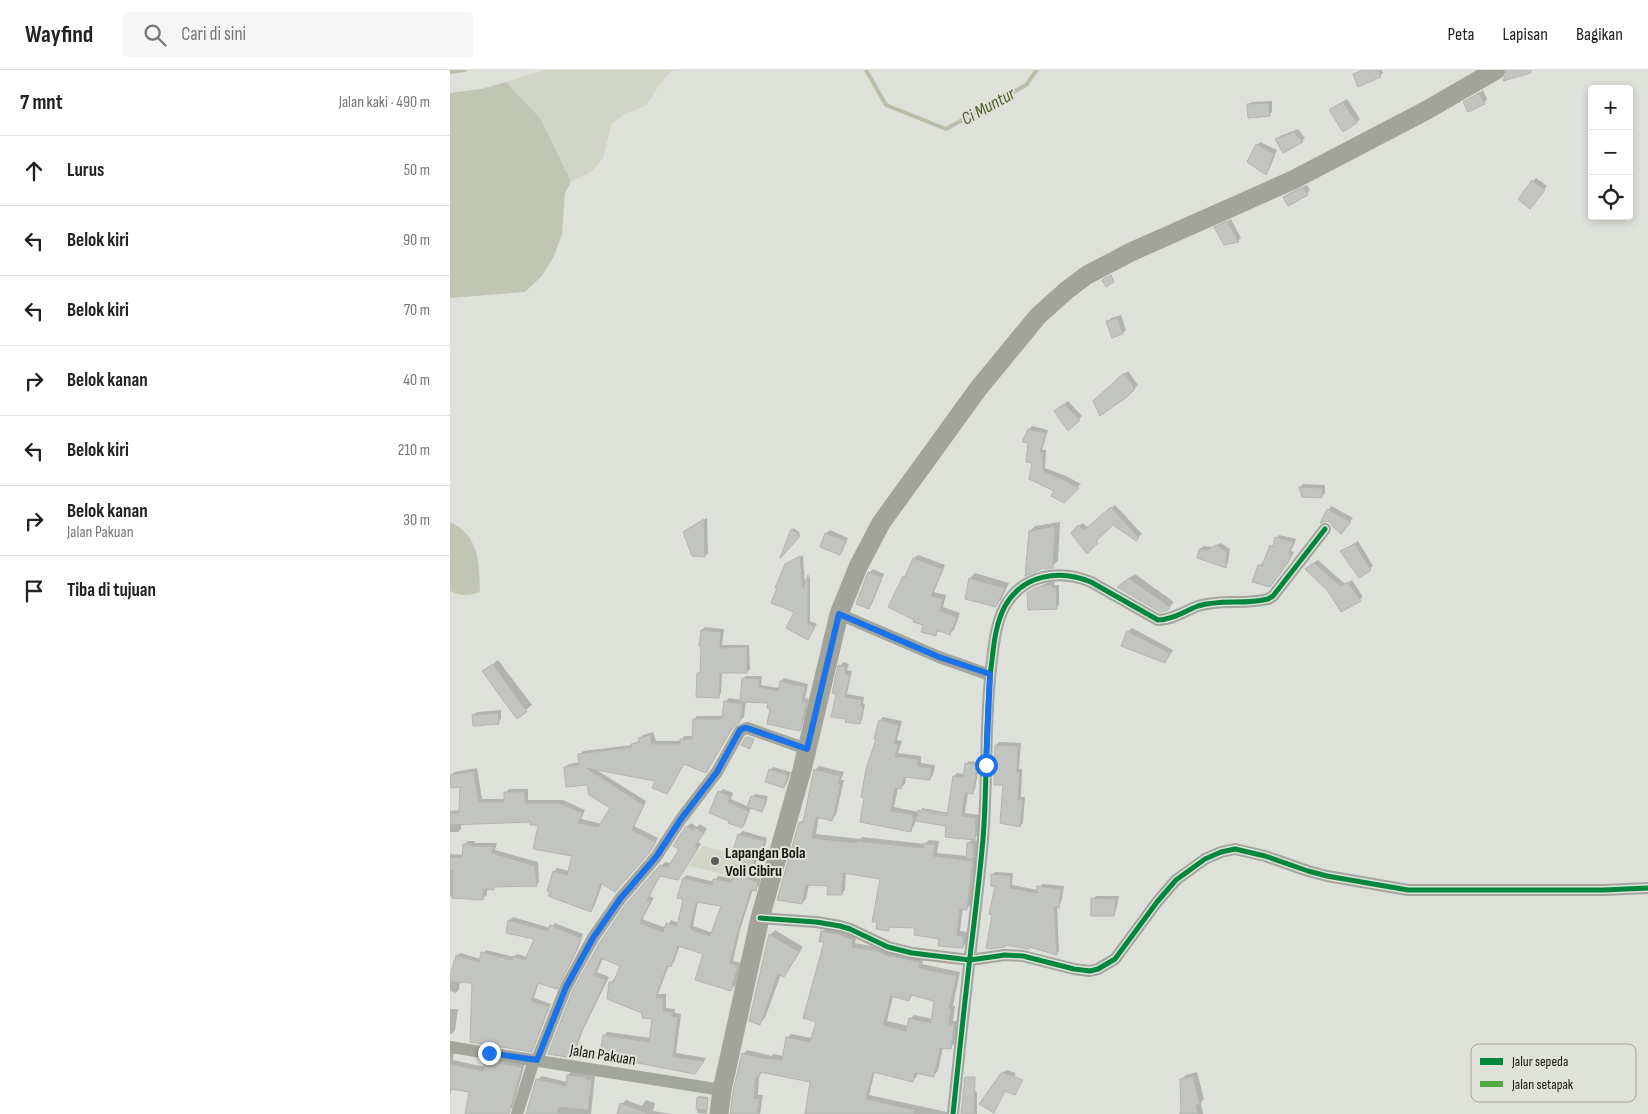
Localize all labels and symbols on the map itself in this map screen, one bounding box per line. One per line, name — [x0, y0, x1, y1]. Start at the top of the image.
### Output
water label: Ci Muntur — [958, 83, 1019, 130]
route start — [975, 754, 998, 777]
place label: Lapangan Bola Voli Cibiru — [725, 844, 806, 881]
marker: Lapangan Bola Voli Cibiru — [709, 855, 721, 867]
street label: Jalan Pakuan — [567, 1041, 637, 1070]
route end — [478, 1042, 501, 1065]
legend — [1471, 1044, 1636, 1102]
text: Jalur sepeda — [1511, 1053, 1568, 1070]
text: Jalan setapak — [1511, 1076, 1574, 1093]

